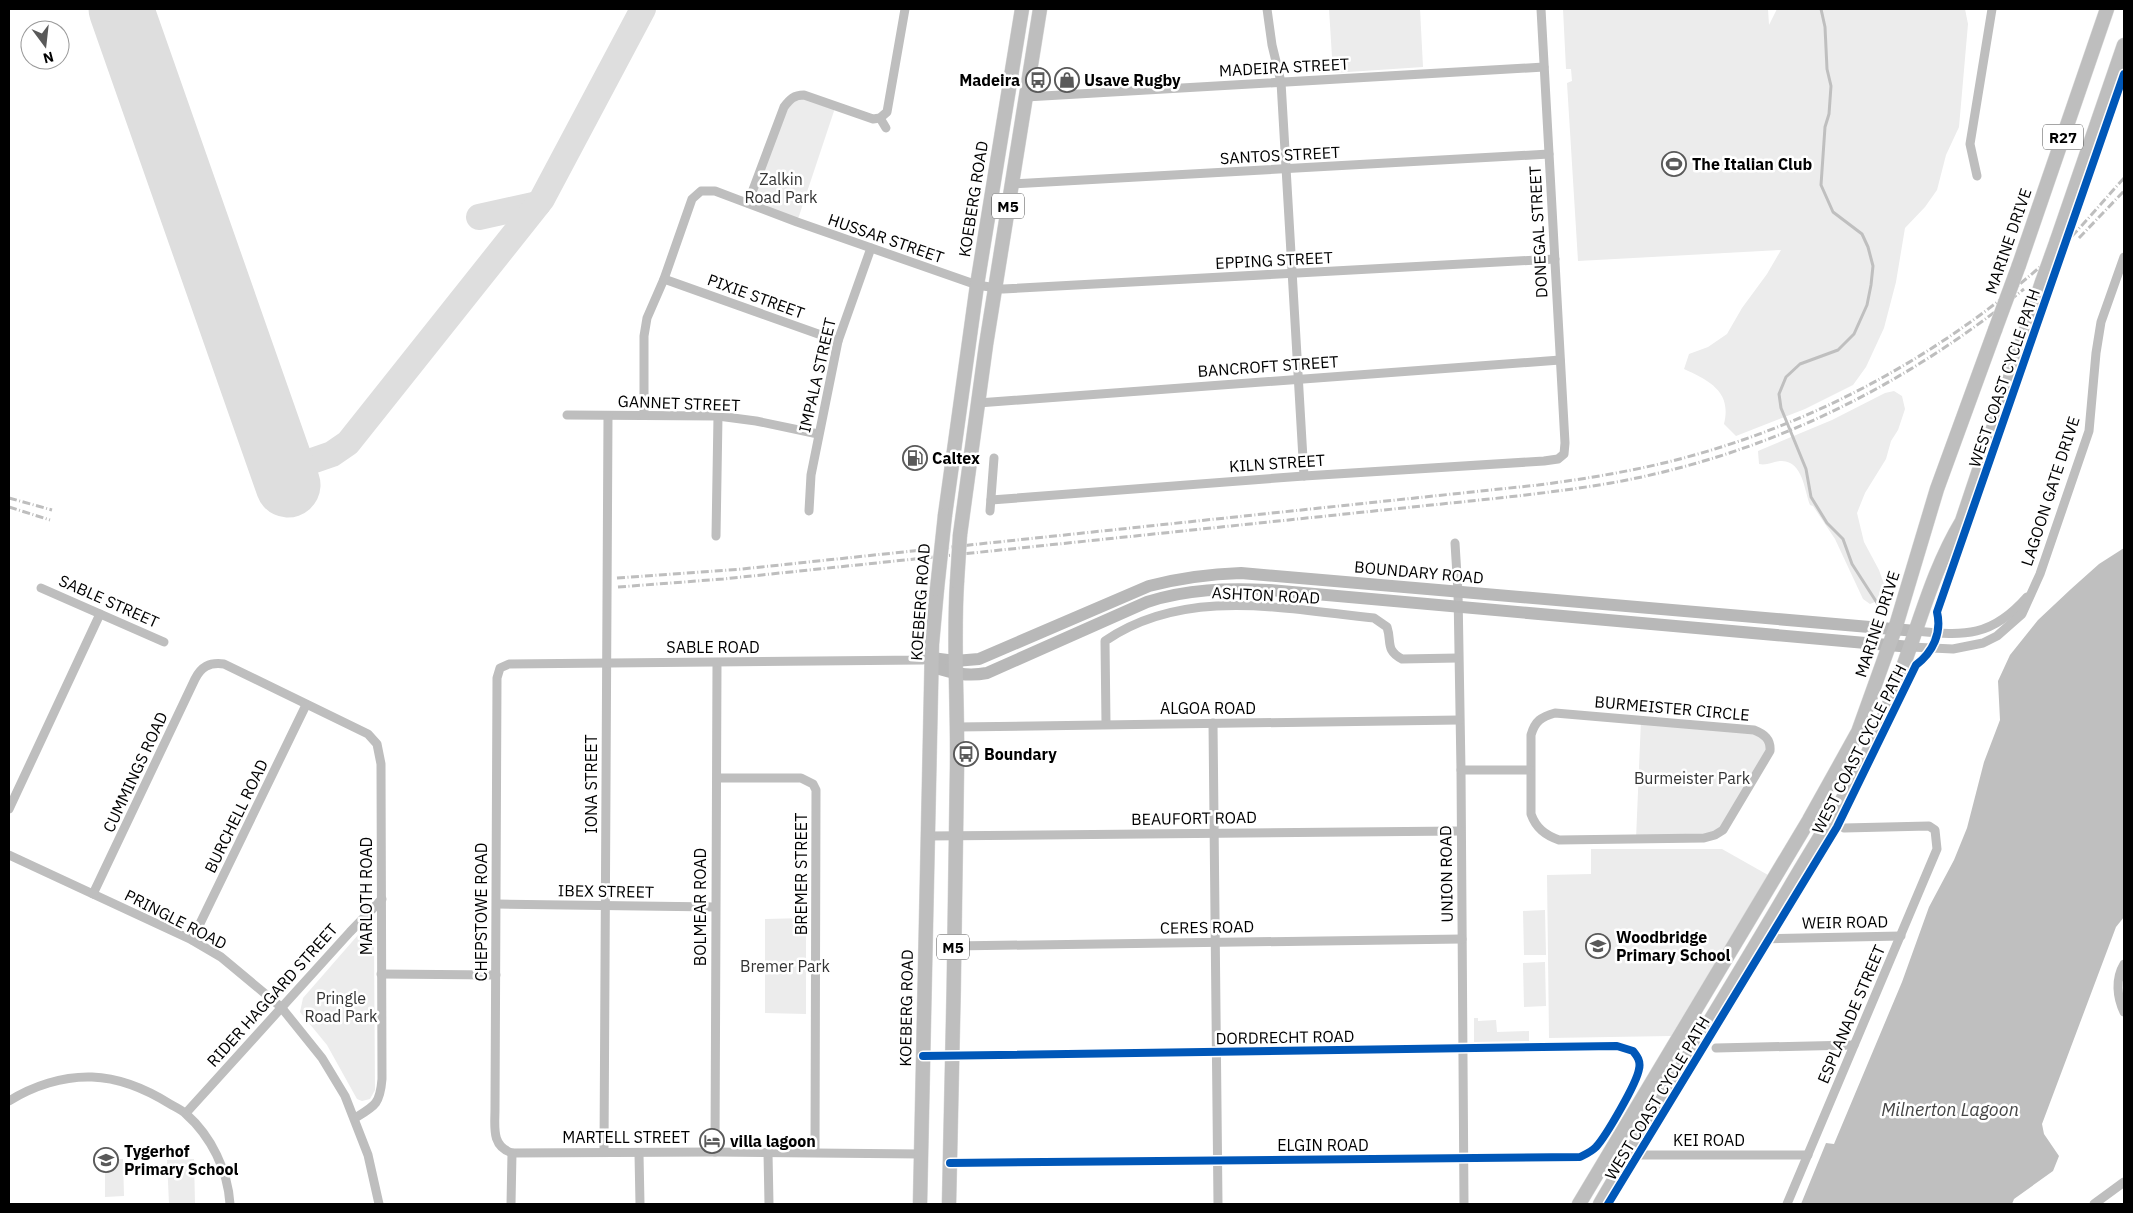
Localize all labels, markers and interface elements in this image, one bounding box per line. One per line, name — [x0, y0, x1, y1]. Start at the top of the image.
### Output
north arrow — [20, 20, 70, 70]
text: N — [41, 48, 56, 68]
street label: MADEIRA STREET — [1218, 54, 1350, 80]
bus stop icon: Madeira — [1025, 67, 1051, 93]
shop icon: Usave Rugby — [1054, 67, 1080, 93]
place label: Madeira — [959, 70, 1020, 90]
place label: Usave Rugby — [1084, 70, 1181, 90]
road number: R27 — [2043, 124, 2083, 150]
street label: KOEBERG ROAD — [954, 140, 992, 258]
street label: SANTOS STREET — [1219, 142, 1341, 168]
sports icon: The Italian Club — [1661, 151, 1687, 177]
place label: The Italian Club — [1692, 154, 1812, 174]
street label: DONEGAL STREET — [1525, 165, 1551, 299]
park label: Zalkin Road Park — [745, 169, 818, 207]
street label: MARINE DRIVE — [1981, 185, 2035, 297]
road number: M5 — [992, 194, 1024, 218]
street label: HUSSAR STREET — [825, 209, 947, 267]
street label: EPPING STREET — [1215, 247, 1333, 273]
street label: PIXIE STREET — [705, 269, 807, 323]
street label: WEST COAST CYCLE PATH — [1964, 286, 2044, 470]
street label: IMPALA STREET — [794, 316, 840, 434]
street label: BANCROFT STREET — [1197, 351, 1339, 381]
street label: GANNET STREET — [617, 391, 741, 415]
street label: LAGOON GATE DRIVE — [2016, 414, 2084, 568]
fuel station icon: Caltex — [902, 445, 928, 471]
place label: Caltex — [932, 448, 980, 468]
street label: KILN STREET — [1228, 450, 1326, 476]
street label: KOEBERG ROAD — [906, 543, 934, 661]
street label: BOUNDARY ROAD — [1353, 556, 1485, 588]
street label: MARINE DRIVE — [1850, 568, 1904, 680]
street label: SABLE STREET — [56, 570, 162, 632]
street label: ASHTON ROAD — [1211, 582, 1321, 608]
street label: SABLE ROAD — [666, 637, 760, 657]
street label: WEST COAST CYCLE PATH — [1808, 661, 1910, 837]
street label: BURMEISTER CIRCLE — [1594, 691, 1750, 725]
street label: ALGOA ROAD — [1160, 698, 1256, 718]
street label: CUMMINGS ROAD — [98, 708, 172, 836]
street label: IONA STREET — [581, 734, 601, 834]
bus stop icon: Boundary — [953, 741, 979, 767]
place label: Boundary — [984, 744, 1057, 764]
street label: BURCHELL ROAD — [200, 756, 272, 876]
park label: Burmeister Park — [1634, 768, 1751, 788]
street label: BEAUFORT ROAD — [1131, 807, 1257, 829]
street label: BREMER STREET — [791, 813, 811, 935]
street label: UNION ROAD — [1435, 825, 1457, 923]
street label: MARLOTH ROAD — [356, 837, 376, 955]
street label: CHEPSTOWE ROAD — [471, 842, 491, 982]
street label: BOLMEAR ROAD — [690, 848, 710, 966]
street label: IBEX STREET — [558, 880, 654, 902]
street label: PRINGLE ROAD — [122, 885, 230, 953]
street label: WEIR ROAD — [1802, 911, 1888, 933]
street label: CERES ROAD — [1160, 916, 1254, 938]
street label: RIDER HAGGARD STREET — [202, 919, 342, 1071]
place label: Woodbridge Primary School — [1616, 927, 1731, 965]
school or university icon: Woodbridge Primary School — [1585, 933, 1611, 959]
road number: M5 — [937, 934, 969, 960]
street label: ESPLANADE STREET — [1813, 942, 1889, 1086]
street label: KOEBERG ROAD — [895, 949, 917, 1067]
park label: Bremer Park — [740, 956, 830, 976]
park label: Pringle Road Park — [305, 988, 378, 1026]
street label: WEST COAST CYCLE PATH — [1600, 1013, 1714, 1183]
street label: DORDRECHT ROAD — [1215, 1026, 1355, 1048]
water label: Milnerton Lagoon — [1881, 1098, 2019, 1121]
street label: MARTELL STREET — [562, 1127, 690, 1147]
hotel icon: villa lagoon — [699, 1128, 725, 1154]
street label: KEI ROAD — [1673, 1130, 1745, 1150]
place label: villa lagoon — [730, 1131, 816, 1151]
street label: ELGIN ROAD — [1277, 1135, 1369, 1155]
place label: Tygerhof Primary School — [124, 1141, 239, 1179]
school or university icon: Tygerhof Primary School — [93, 1147, 119, 1173]

